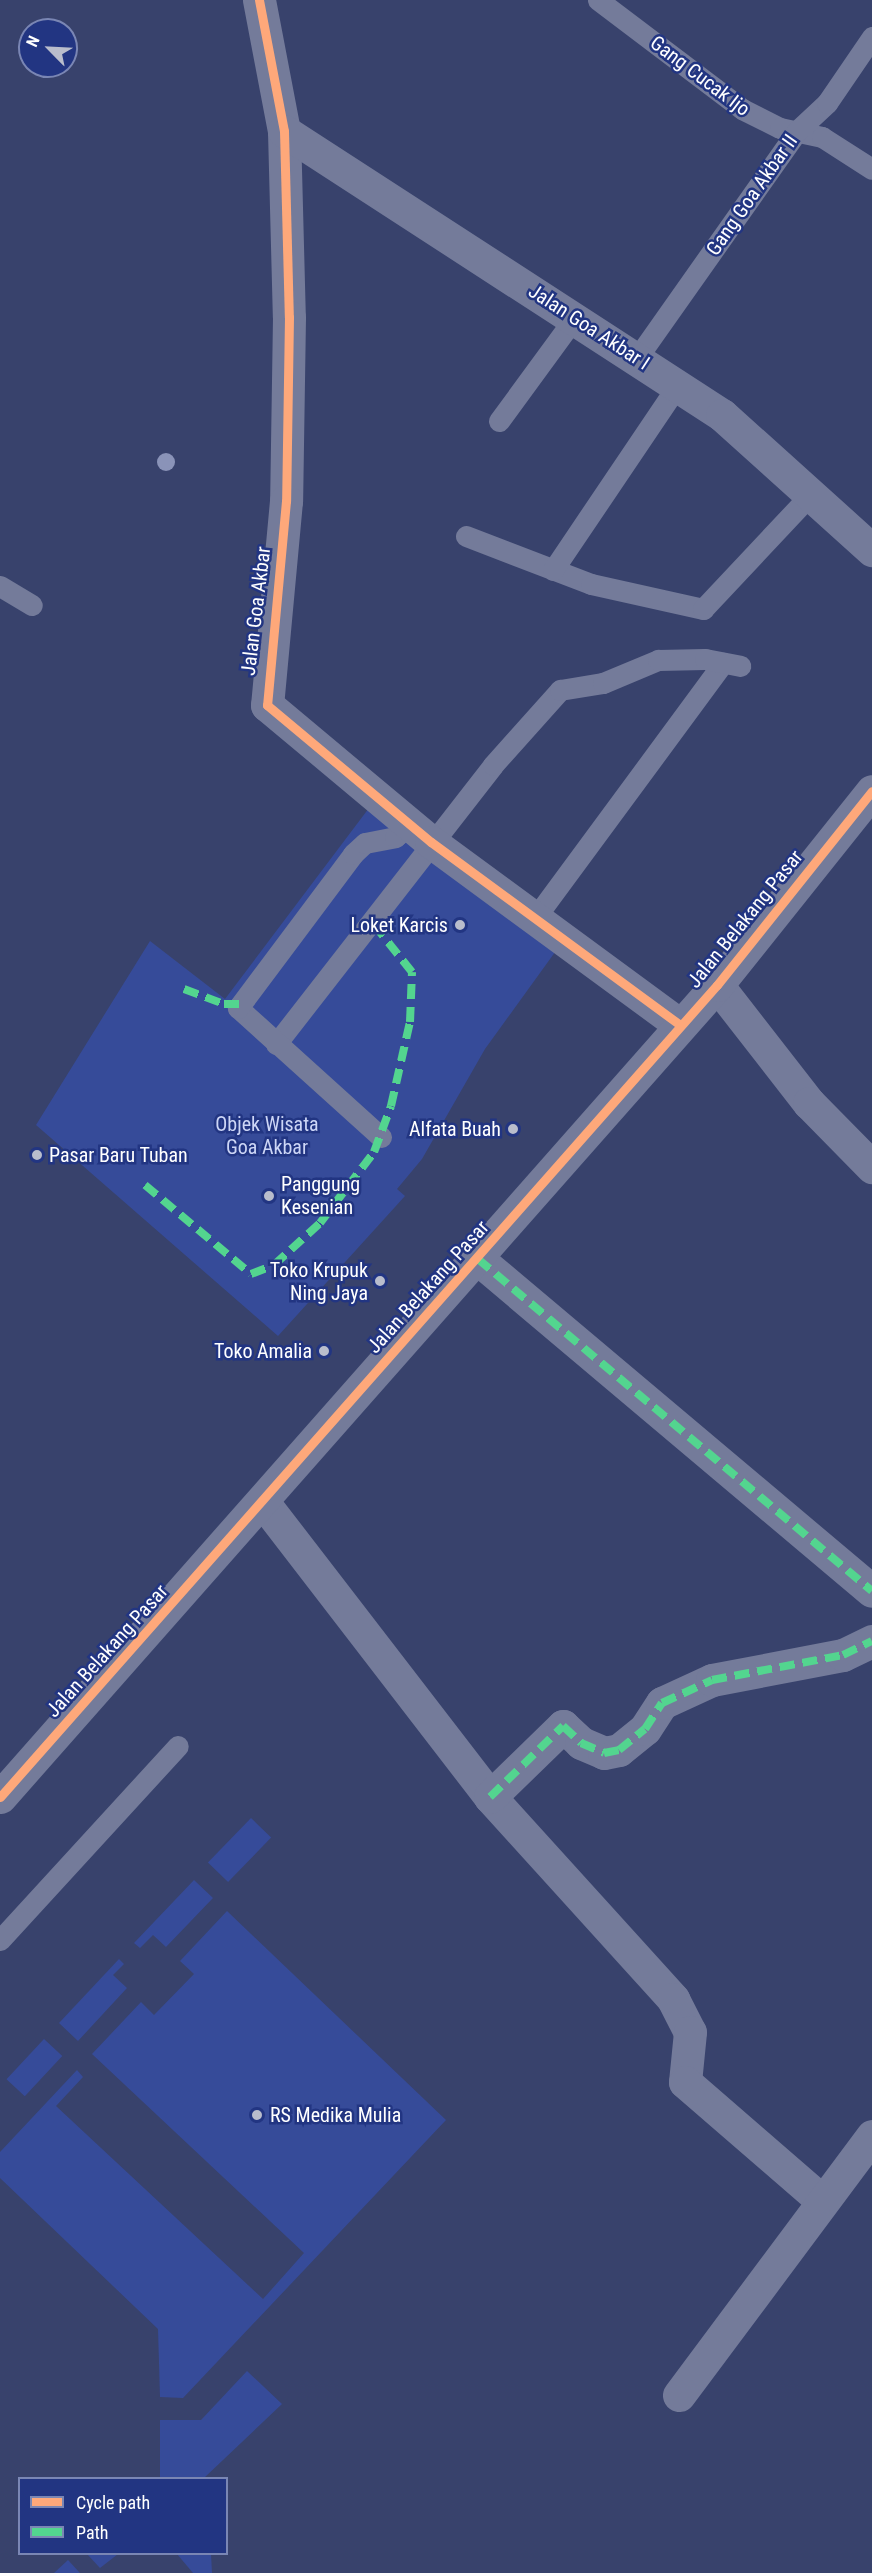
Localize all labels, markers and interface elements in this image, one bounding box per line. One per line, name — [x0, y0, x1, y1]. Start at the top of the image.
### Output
north arrow — [18, 18, 78, 78]
street label: Gang Cucak Ijo — [645, 31, 755, 121]
text: N — [22, 33, 44, 50]
street label: Gang Goa Akbar II — [701, 130, 803, 260]
street label: Jalan Goa Akbar I — [524, 279, 654, 375]
street label: Jalan Goa Akbar — [236, 545, 276, 677]
street label: Jalan Belakang Pasar — [682, 845, 808, 993]
place label: Loket Karcis — [350, 913, 448, 937]
marker: Loket Karcis — [453, 918, 467, 932]
park label: Objek Wisata Goa Akbar — [215, 1112, 319, 1159]
place label: Alfata Buah — [409, 1117, 501, 1141]
marker: Alfata Buah — [506, 1122, 520, 1136]
place label: Pasar Baru Tuban — [49, 1143, 188, 1167]
marker: Pasar Baru Tuban — [30, 1148, 44, 1162]
place label: Panggung Kesenian — [281, 1172, 360, 1219]
marker: Panggung Kesenian — [262, 1189, 276, 1203]
street label: Jalan Belakang Pasar — [362, 1216, 494, 1358]
place label: Toko Krupuk Ning Jaya — [270, 1258, 368, 1305]
marker: Toko Krupuk Ning Jaya — [373, 1274, 387, 1288]
place label: Toko Amalia — [214, 1339, 312, 1363]
marker: Toko Amalia — [317, 1344, 331, 1358]
street label: Jalan Belakang Pasar — [41, 1580, 173, 1722]
place label: RS Medika Mulia — [270, 2103, 401, 2127]
marker: RS Medika Mulia — [248, 2106, 266, 2124]
legend — [18, 2477, 228, 2555]
text: Cycle path — [76, 2492, 150, 2513]
text: Path — [76, 2522, 109, 2543]

